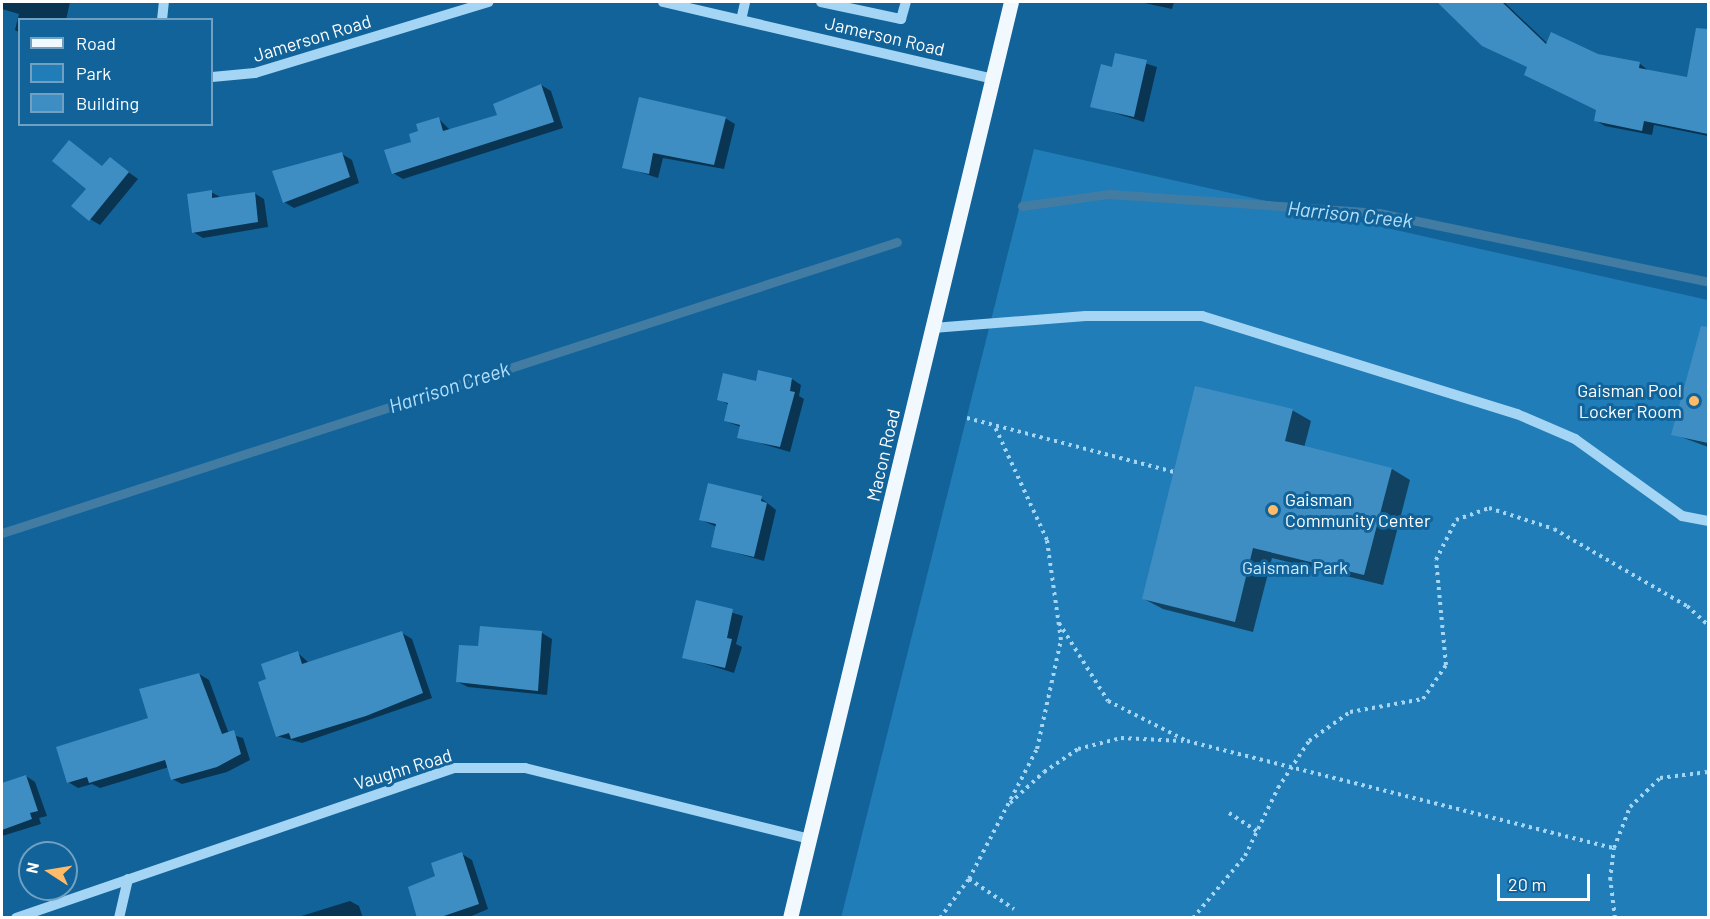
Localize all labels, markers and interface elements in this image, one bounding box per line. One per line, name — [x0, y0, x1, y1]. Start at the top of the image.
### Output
street label: Jamerson Road — [251, 10, 373, 66]
street label: Jamerson Road — [823, 12, 947, 60]
legend — [18, 18, 213, 126]
text: Road — [76, 32, 116, 54]
text: Park — [76, 62, 111, 84]
text: Building — [76, 92, 139, 114]
water label: Harrison Creek — [1286, 195, 1414, 233]
water label: Harrison Creek — [385, 356, 513, 418]
place label: Gaisman Pool Locker Room — [1577, 380, 1682, 422]
marker: Gaisman Pool Locker Room — [1687, 394, 1701, 408]
street label: Macon Road — [862, 407, 904, 503]
place label: Gaisman Community Center — [1285, 489, 1431, 532]
marker: Gaisman Community Center — [1266, 503, 1280, 517]
park label: Gaisman Park — [1242, 556, 1348, 578]
street label: Vaughn Road — [352, 744, 454, 794]
north arrow — [18, 841, 78, 901]
text: N — [21, 860, 42, 875]
scale bar — [1500, 862, 1593, 900]
text: 20 m — [1508, 873, 1546, 895]

